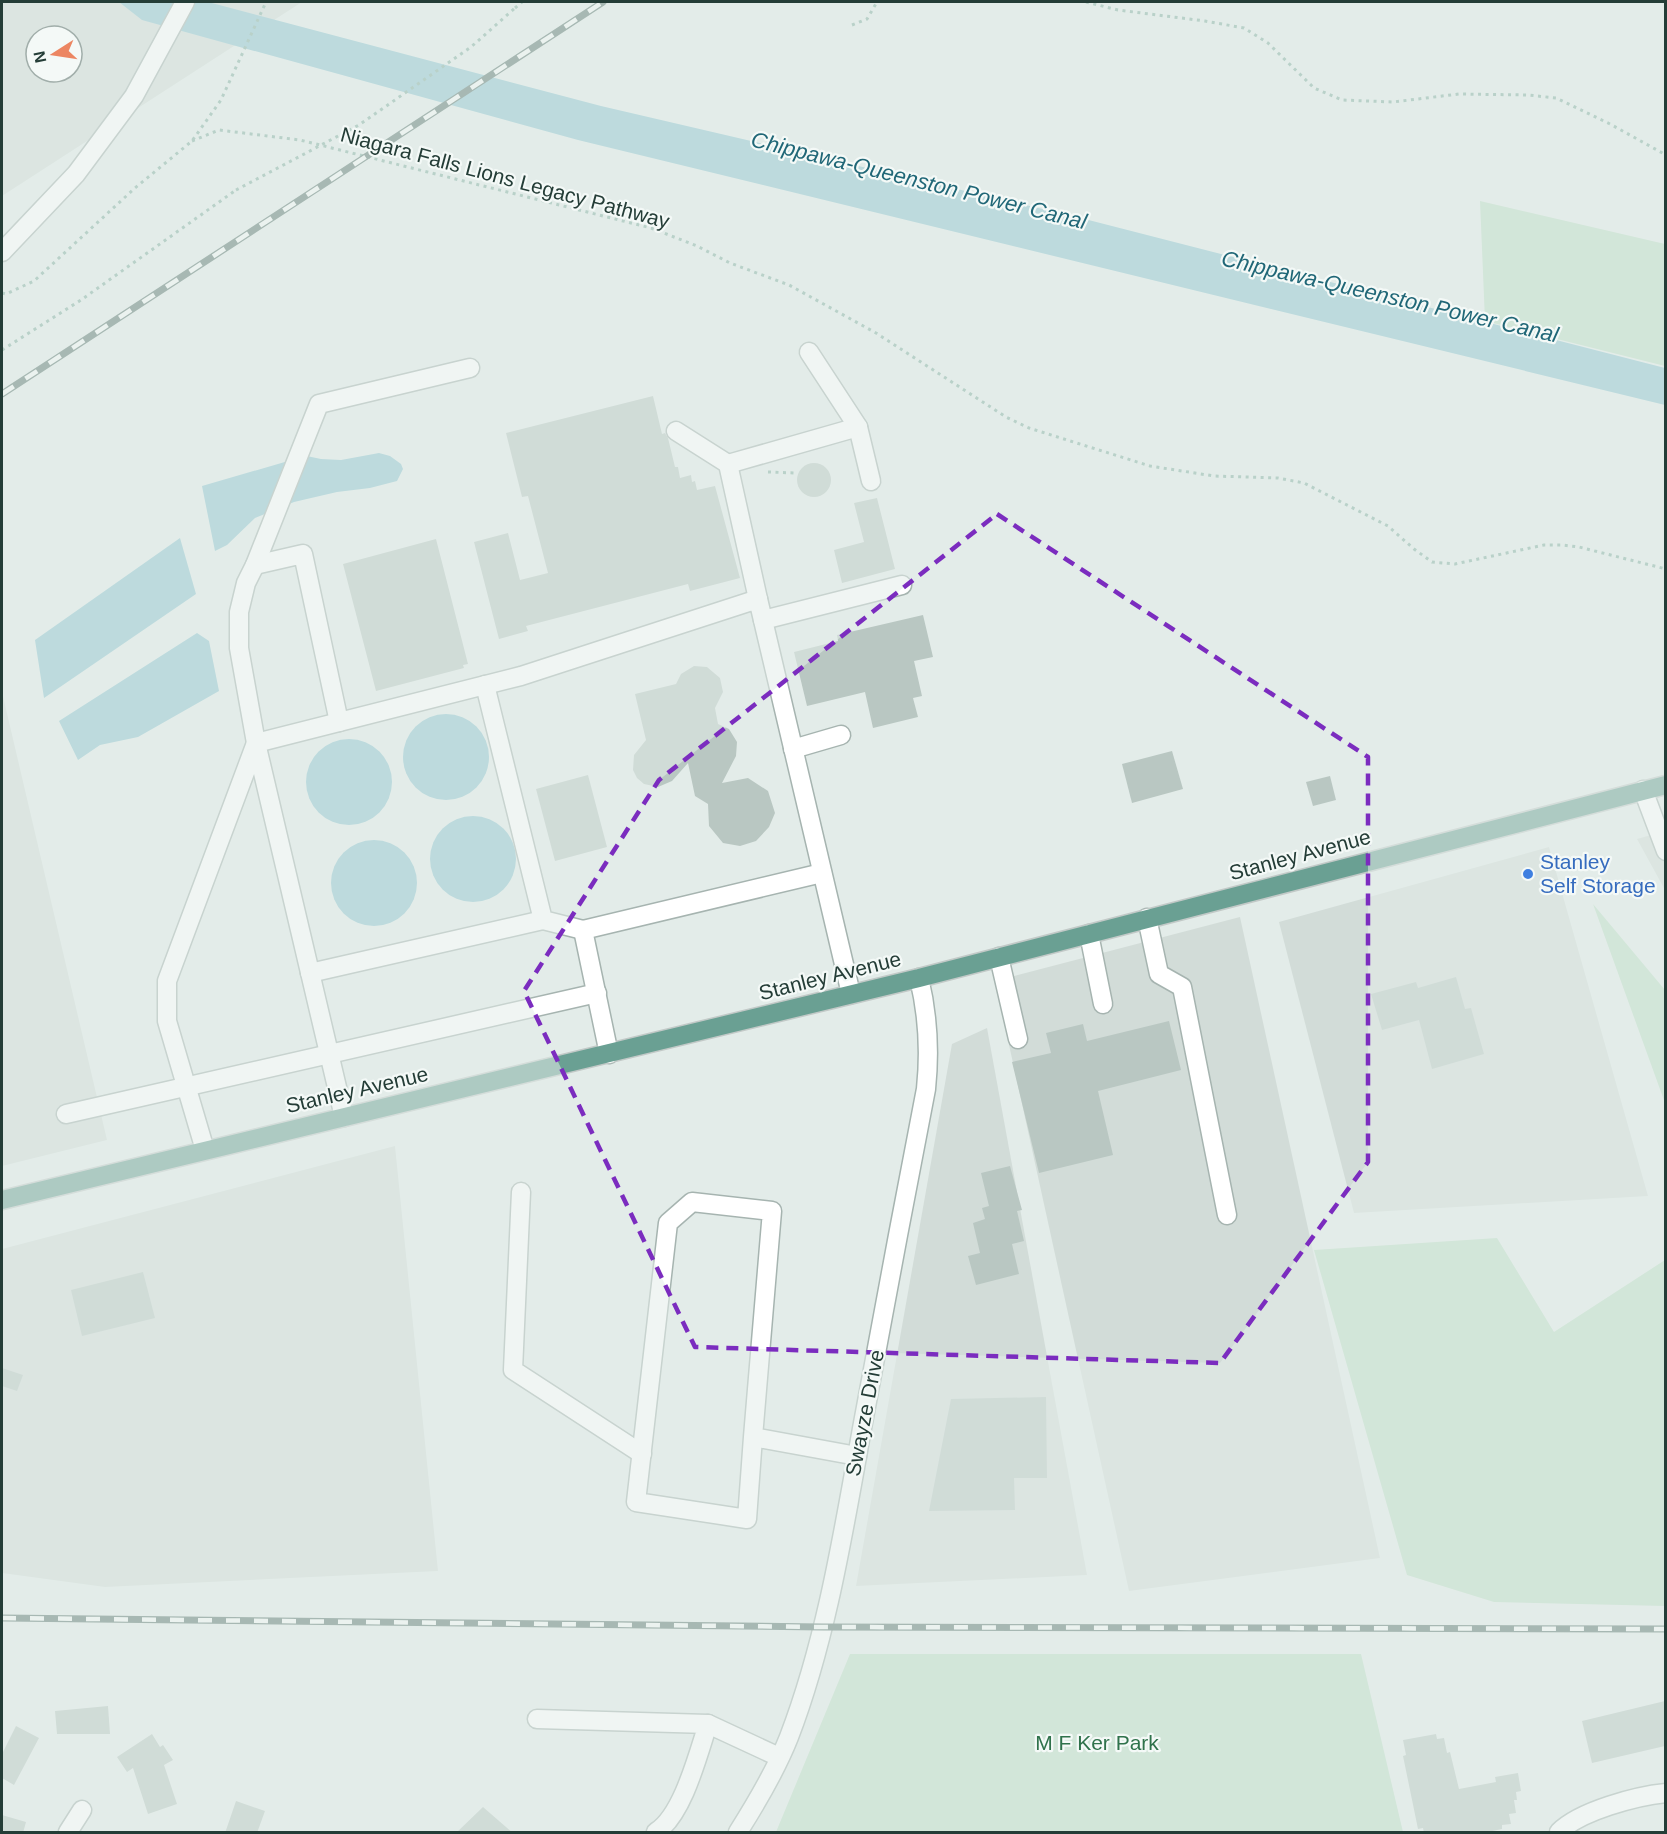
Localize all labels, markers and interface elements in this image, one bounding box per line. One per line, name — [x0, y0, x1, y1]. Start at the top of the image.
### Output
north arrow — [24, 24, 84, 84]
text: N — [30, 50, 49, 64]
street label: Niagara Falls Lions Legacy Pathway — [338, 122, 673, 233]
water label: Chippawa-Queenston Power Canal — [749, 127, 1090, 235]
water label: Chippawa-Queenston Power Canal — [1219, 246, 1562, 348]
street label: Stanley Avenue — [1227, 825, 1373, 884]
place label: Stanley Self Storage — [1540, 850, 1656, 897]
marker: Stanley Self Storage — [1521, 867, 1535, 881]
street label: Stanley Avenue — [756, 947, 903, 1004]
street label: Stanley Avenue — [283, 1062, 430, 1117]
street label: Swayze Drive — [841, 1348, 888, 1478]
park label: M F Ker Park — [1035, 1731, 1159, 1754]

